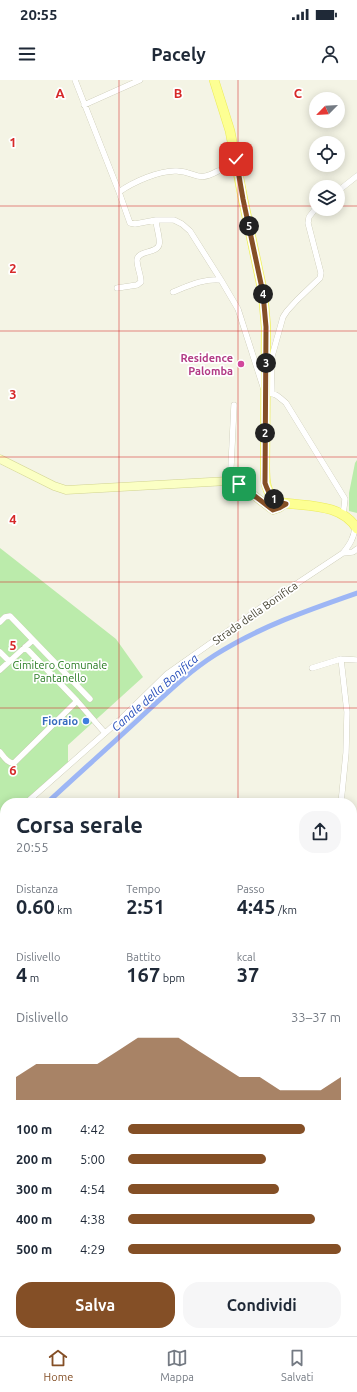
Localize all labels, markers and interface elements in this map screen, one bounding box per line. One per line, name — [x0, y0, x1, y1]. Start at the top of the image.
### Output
text: 20:55 — [20, 6, 58, 23]
icon: menu — [16, 43, 38, 65]
icon: person — [319, 43, 341, 65]
text: Pacely — [151, 44, 206, 64]
text: A — [55, 86, 65, 100]
text: B — [174, 86, 183, 100]
text: C — [294, 86, 303, 100]
north arrow — [309, 92, 345, 128]
map controls — [309, 92, 345, 216]
text: 1 — [9, 135, 17, 149]
button: locate — [309, 136, 345, 172]
pin — [219, 142, 253, 176]
icon: check — [225, 148, 247, 170]
button: layers — [309, 180, 345, 216]
pin: 5 — [239, 216, 259, 236]
text: 5 — [246, 220, 252, 232]
text: 2 — [9, 261, 17, 275]
pin: 4 — [253, 284, 273, 304]
text: 4 — [260, 288, 266, 300]
place label: Residence Palomba — [181, 352, 233, 377]
pin: 3 — [256, 353, 276, 373]
text: 3 — [263, 357, 269, 369]
marker: Residence Palomba — [236, 359, 246, 369]
text: 3 — [9, 387, 17, 401]
pin: 2 — [255, 423, 275, 443]
text: 2 — [262, 427, 268, 439]
pin — [222, 467, 256, 501]
icon: arrive — [228, 473, 250, 495]
pin: 1 — [264, 489, 284, 509]
text: 1 — [271, 493, 277, 505]
text: 4 — [9, 512, 17, 526]
street label: Strada della Bonifica — [210, 579, 300, 647]
text: 5 — [9, 638, 17, 652]
water label: Canale della Bonifica — [109, 651, 202, 734]
park label: Cimitero Comunale Pantanello — [13, 659, 107, 684]
place label: Fioraio — [42, 715, 78, 727]
marker: Fioraio — [81, 716, 91, 726]
text: 6 — [9, 763, 17, 777]
button: share — [299, 811, 341, 853]
text: Corsa serale — [16, 812, 143, 837]
text: 20:55 — [16, 840, 49, 854]
text: Distanza — [16, 883, 58, 895]
text: Tempo — [126, 883, 160, 895]
text: Passo — [237, 883, 265, 895]
text: 0.60 — [16, 895, 55, 918]
text: 2:51 — [126, 895, 165, 918]
text: 4:45 — [237, 895, 275, 918]
text: km — [55, 904, 72, 916]
text: /km — [275, 904, 297, 916]
text: Dislivello — [16, 951, 60, 963]
text: Battito — [126, 951, 161, 963]
text: kcal — [237, 951, 256, 963]
text: 4 — [16, 963, 27, 986]
text: 167 — [126, 963, 160, 986]
text: 37 — [237, 963, 259, 986]
text: m — [27, 972, 39, 984]
text: bpm — [160, 972, 185, 984]
text: Dislivello — [16, 1010, 68, 1024]
text: 33–37 m — [291, 1010, 341, 1024]
text: 100 m — [16, 1122, 52, 1136]
text: 4:42 — [80, 1122, 105, 1136]
text: 200 m — [16, 1152, 52, 1166]
text: 5:00 — [80, 1152, 105, 1166]
text: 300 m — [16, 1182, 52, 1196]
text: 4:54 — [80, 1182, 105, 1196]
text: 400 m — [16, 1212, 52, 1226]
text: 4:38 — [80, 1212, 105, 1226]
text: 500 m — [16, 1242, 52, 1256]
text: 4:29 — [80, 1242, 105, 1256]
button: Salva — [16, 1282, 175, 1328]
button: Condividi — [183, 1282, 341, 1328]
tab: Home — [44, 1347, 73, 1383]
tab: Mappa — [160, 1347, 194, 1383]
tab: Salvati — [281, 1347, 313, 1383]

